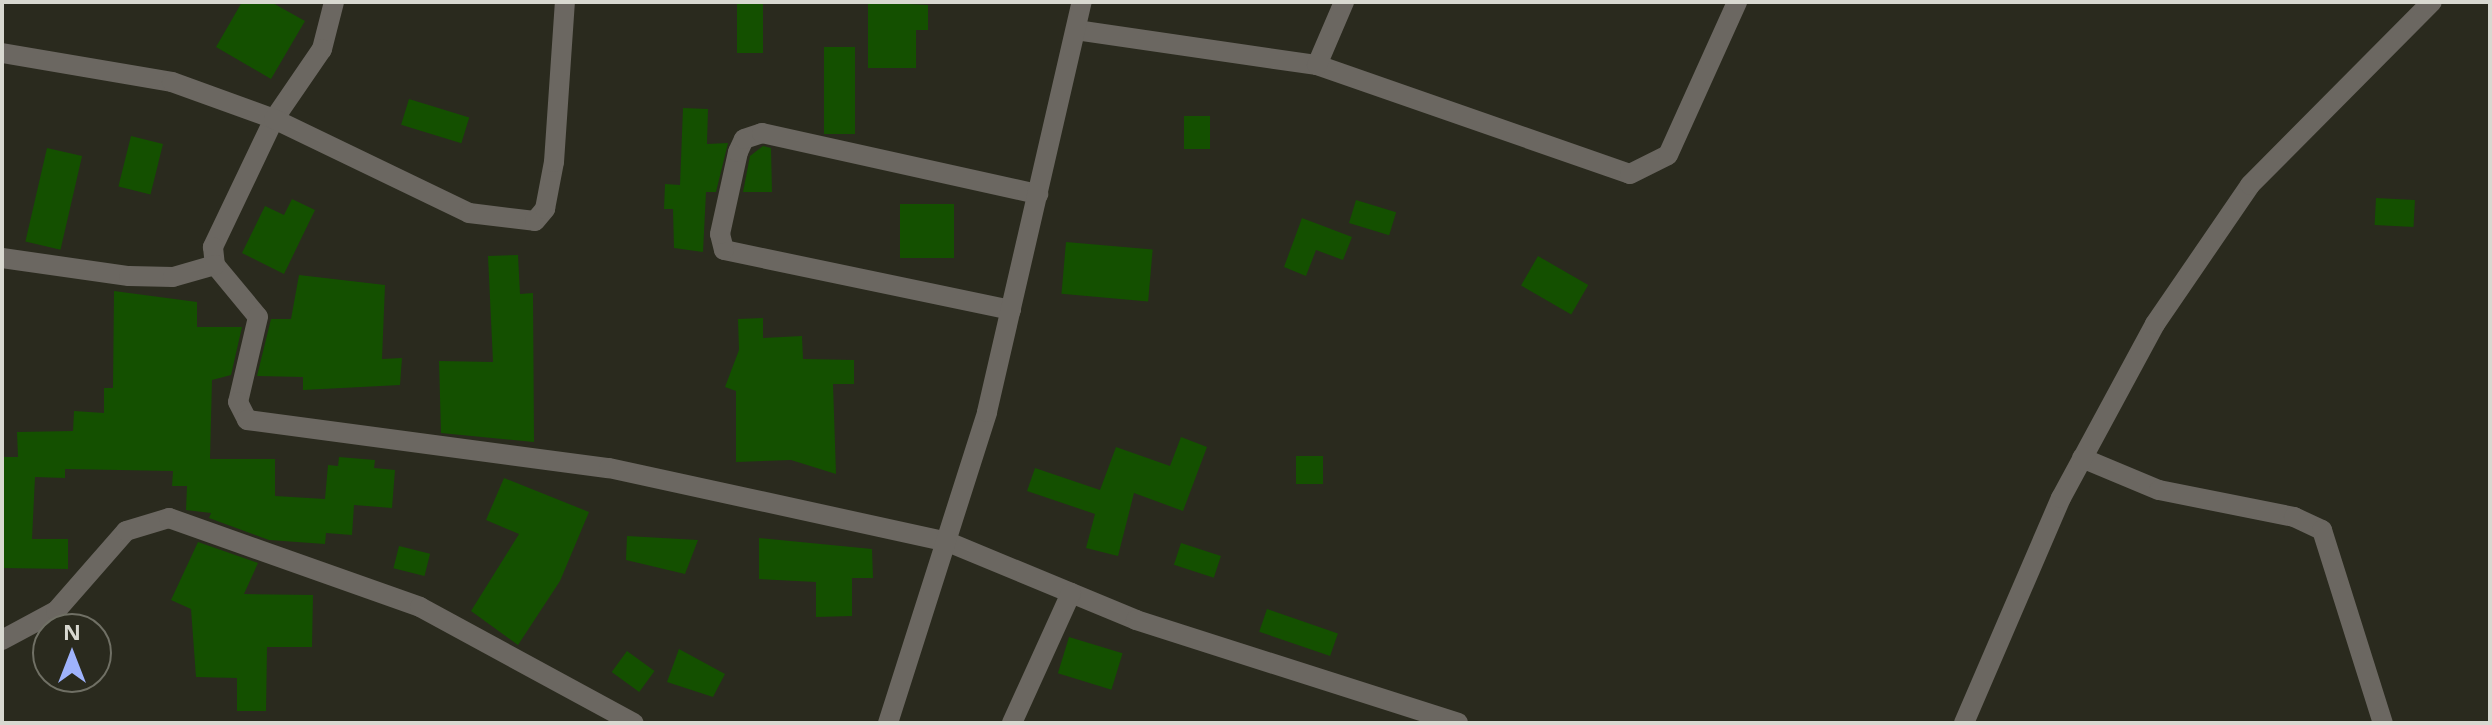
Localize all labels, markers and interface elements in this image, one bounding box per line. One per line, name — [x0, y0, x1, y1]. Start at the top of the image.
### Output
north arrow — [32, 613, 112, 693]
text: N — [63, 616, 81, 646]

